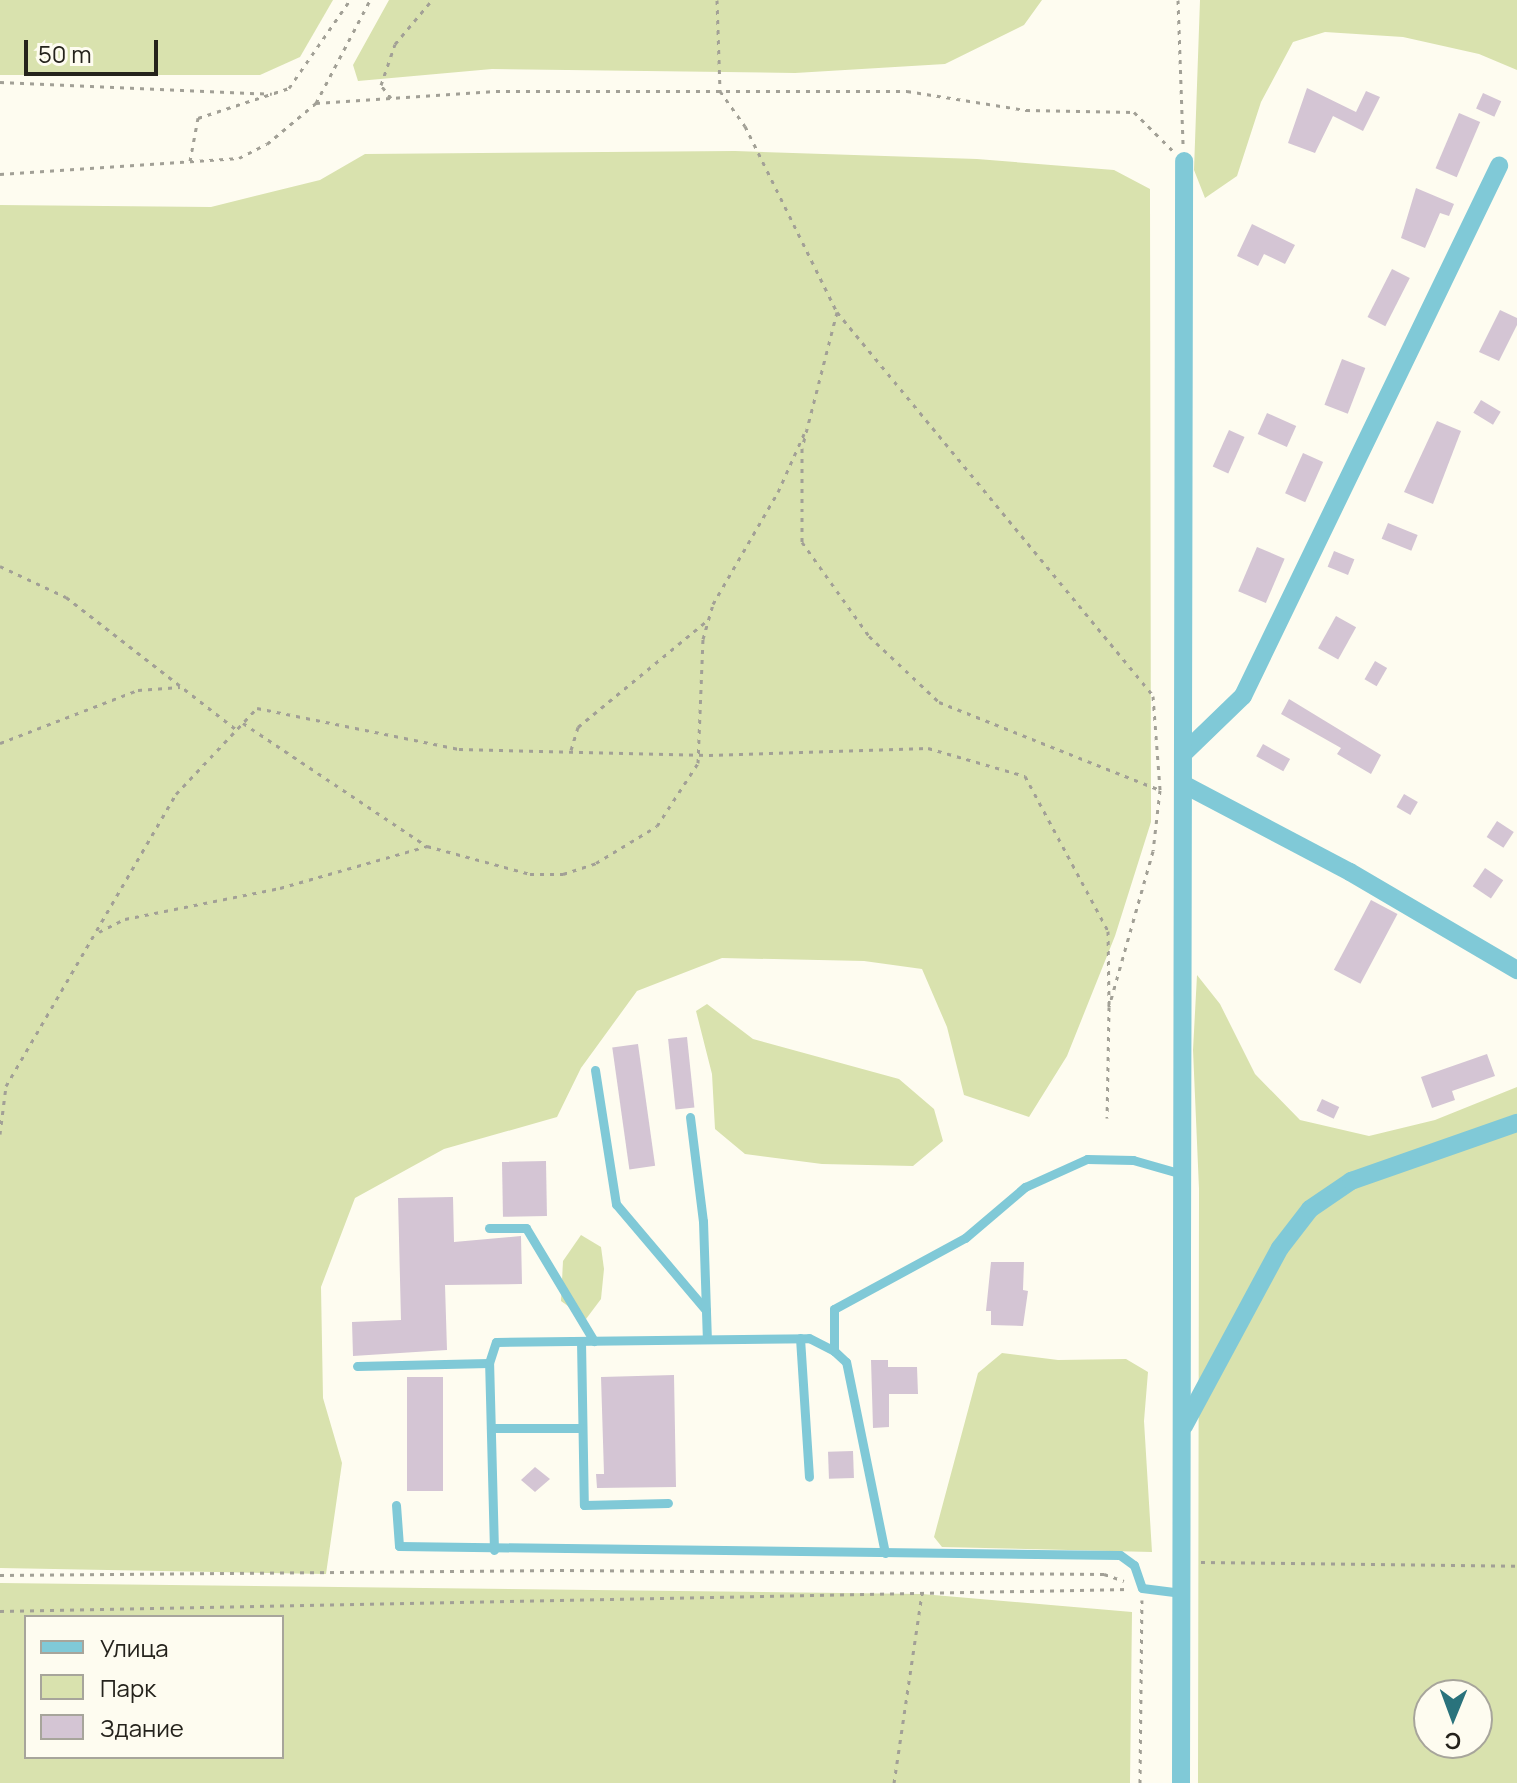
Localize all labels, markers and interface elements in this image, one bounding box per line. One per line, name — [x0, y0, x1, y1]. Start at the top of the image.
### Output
scale bar — [28, 24, 162, 74]
text: 50 m — [38, 37, 92, 70]
legend — [24, 1615, 284, 1759]
text: Улица — [100, 1631, 169, 1664]
text: Парк — [100, 1671, 156, 1704]
north arrow — [1413, 1679, 1493, 1759]
text: Здание — [100, 1711, 184, 1744]
text: С — [1444, 1726, 1461, 1756]

